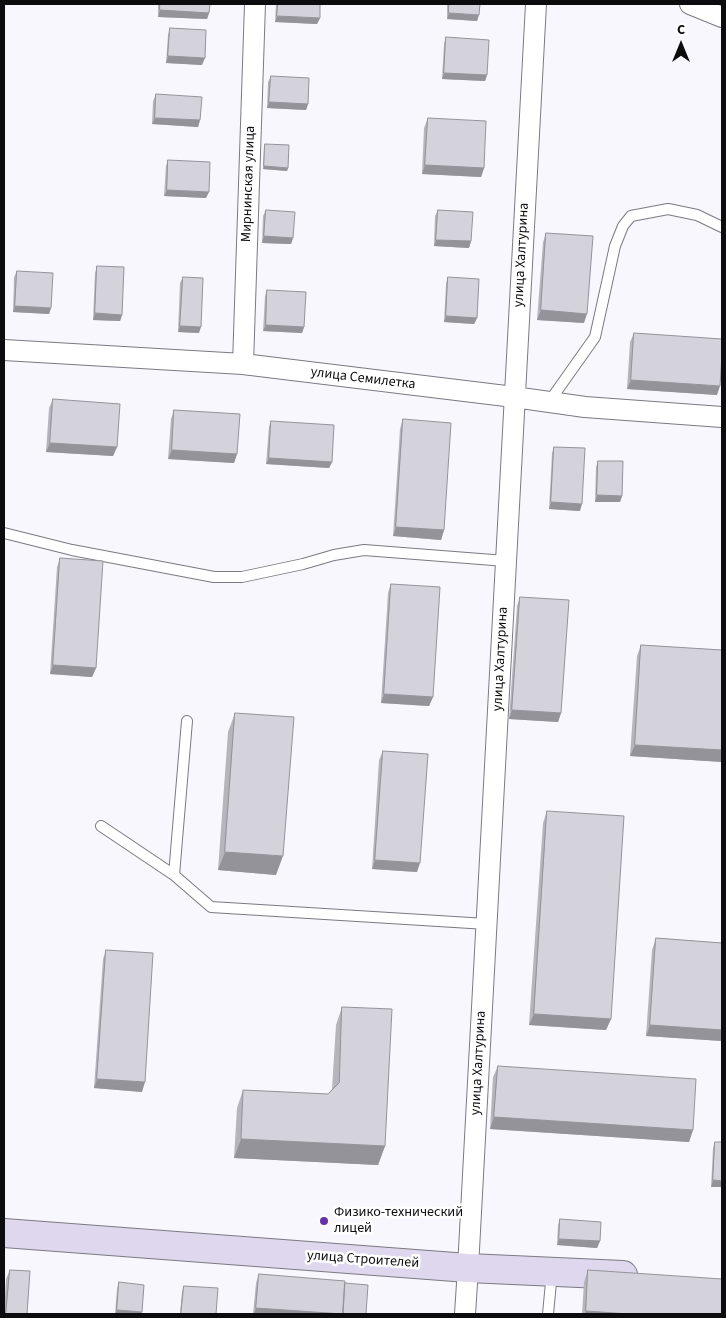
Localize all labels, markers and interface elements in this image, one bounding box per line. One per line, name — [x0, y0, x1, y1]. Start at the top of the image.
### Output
north arrow — [656, 20, 706, 70]
text: С — [677, 20, 685, 40]
street label: Мирнинская улица — [239, 126, 259, 242]
street label: улица Халтурина — [511, 202, 533, 308]
street label: улица Семилетка — [310, 364, 416, 394]
street label: улица Халтурина — [490, 606, 512, 712]
street label: улица Халтурина — [468, 1010, 490, 1116]
place label: Физико-технический лицей — [334, 1205, 463, 1238]
marker: Физико-технический лицей — [318, 1215, 330, 1227]
street label: улица Строителей — [306, 1248, 420, 1272]

